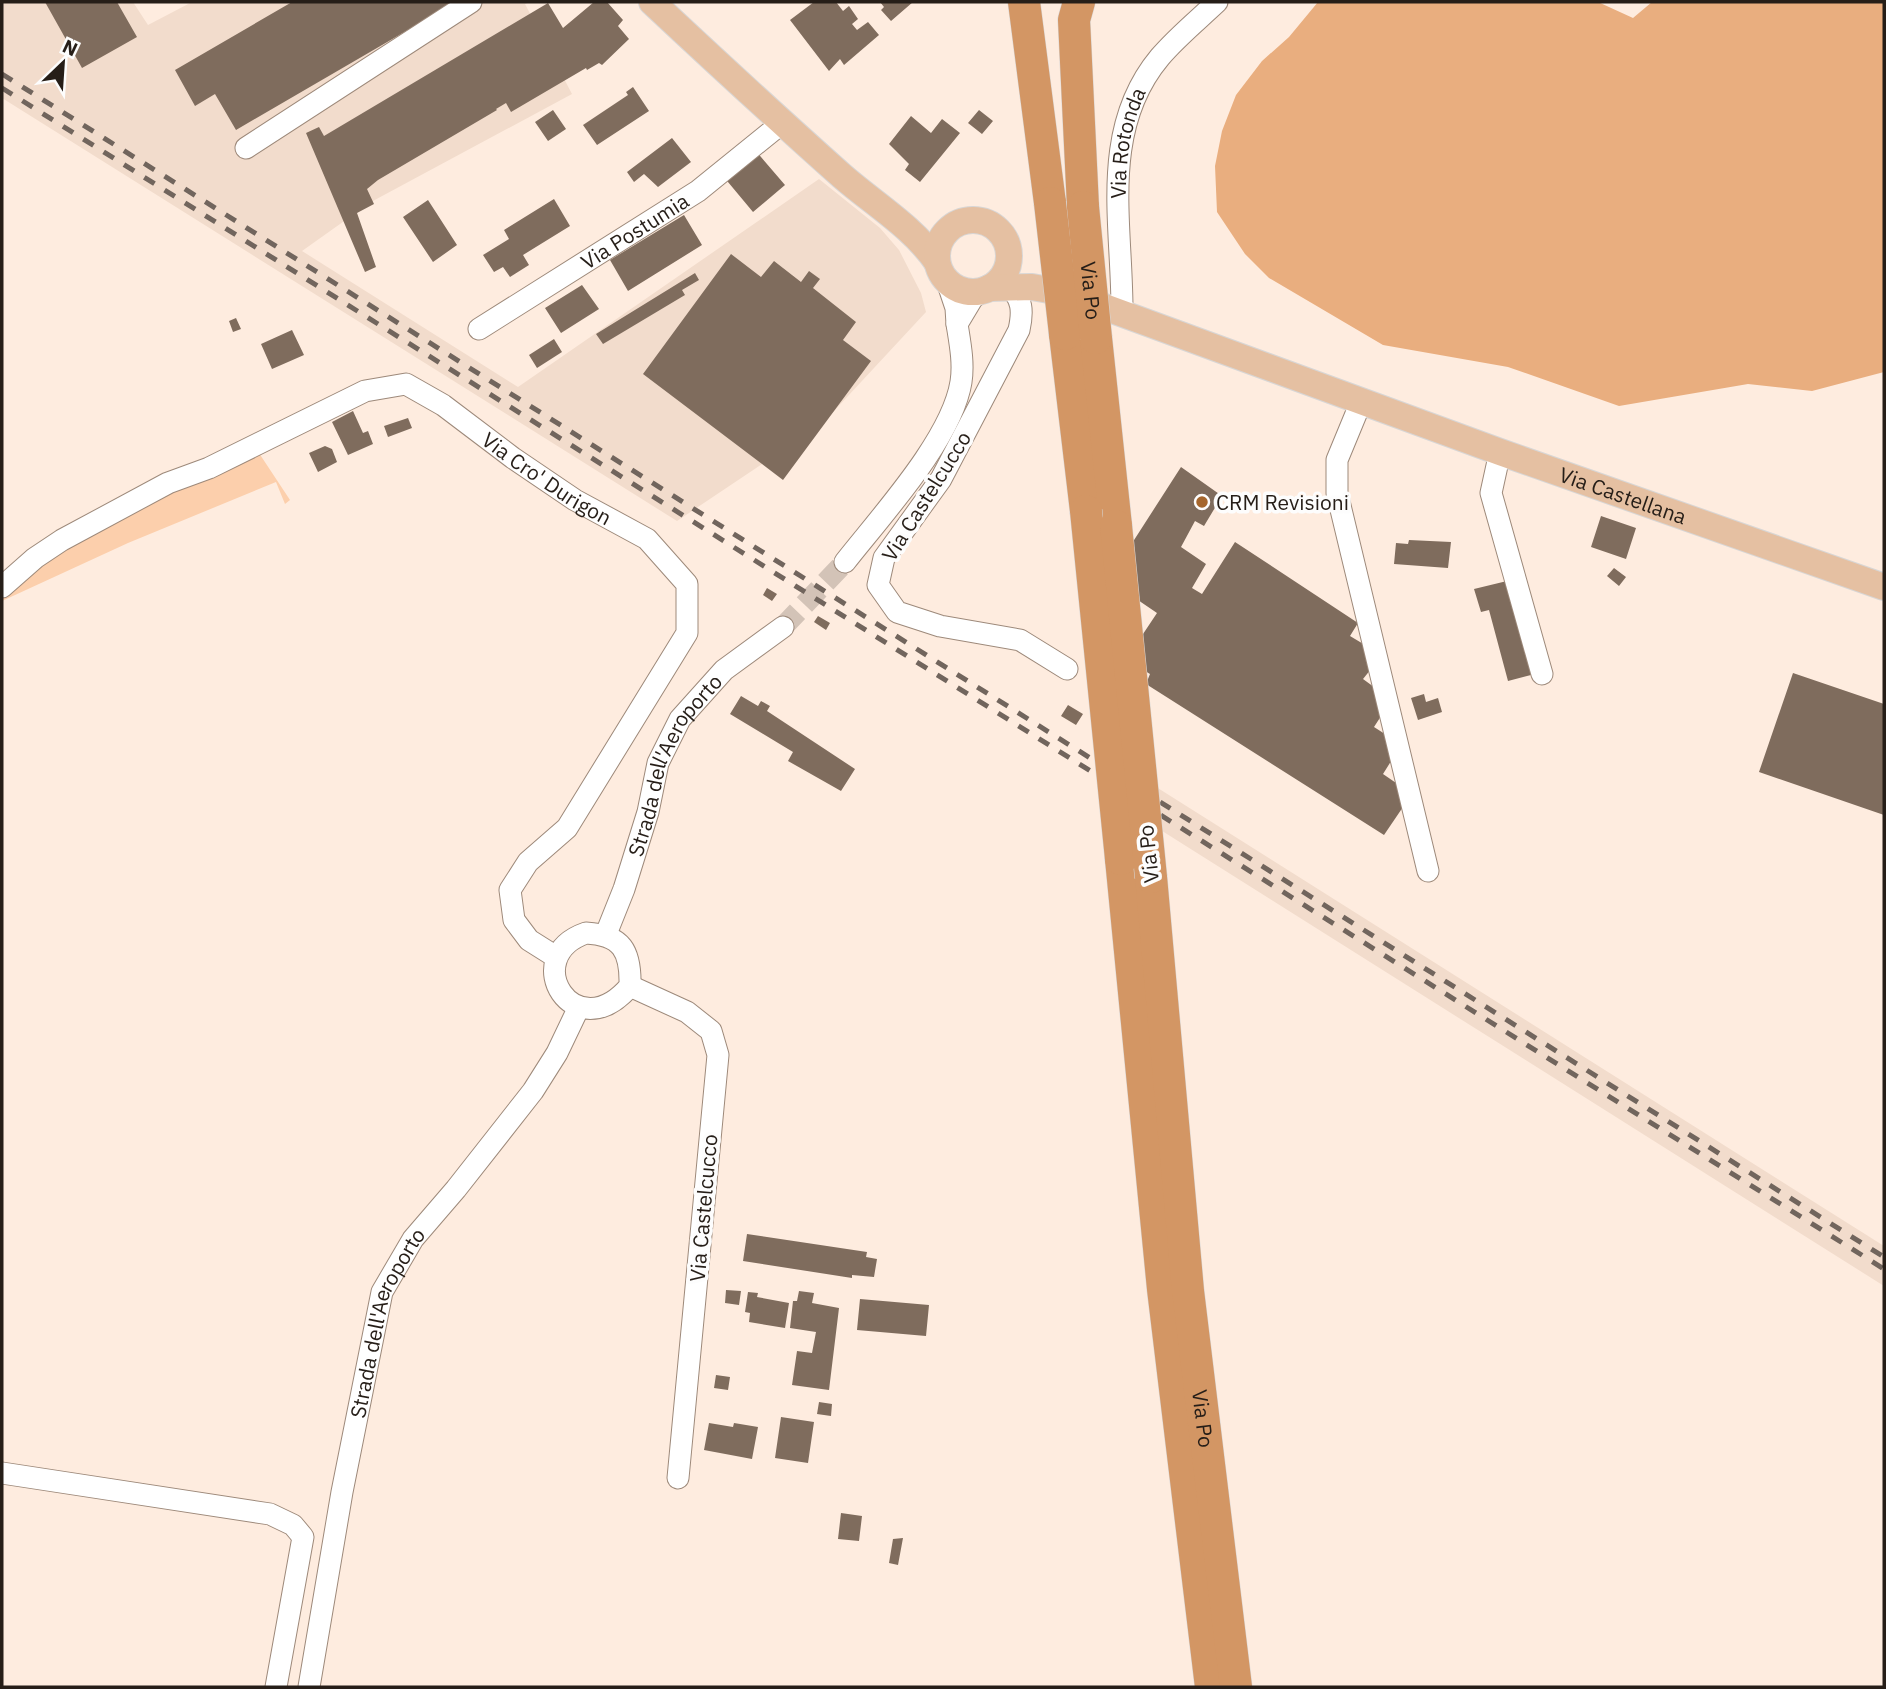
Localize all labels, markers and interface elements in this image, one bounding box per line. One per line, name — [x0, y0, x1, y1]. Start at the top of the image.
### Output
north arrow — [28, 28, 98, 98]
text: N — [59, 34, 81, 61]
street label: Via Rotonda — [1104, 83, 1152, 199]
street label: Via Postumia — [575, 186, 694, 275]
street label: Via Po — [1074, 260, 1108, 321]
street label: Via Cro' Durigon — [476, 426, 617, 531]
street label: Via Castelcucco — [875, 426, 977, 566]
street label: Via Castellana — [1555, 460, 1690, 530]
place label: CRM Revisioni — [1216, 488, 1349, 516]
marker: CRM Revisioni — [1194, 494, 1210, 510]
street label: Strada dell'Aeroporto — [621, 668, 728, 860]
street label: Via Po — [1131, 824, 1165, 884]
street label: Via Castelcucco — [683, 1133, 723, 1283]
street label: Strada dell'Aeroporto — [343, 1221, 431, 1421]
street label: Via Po — [1186, 1388, 1221, 1449]

